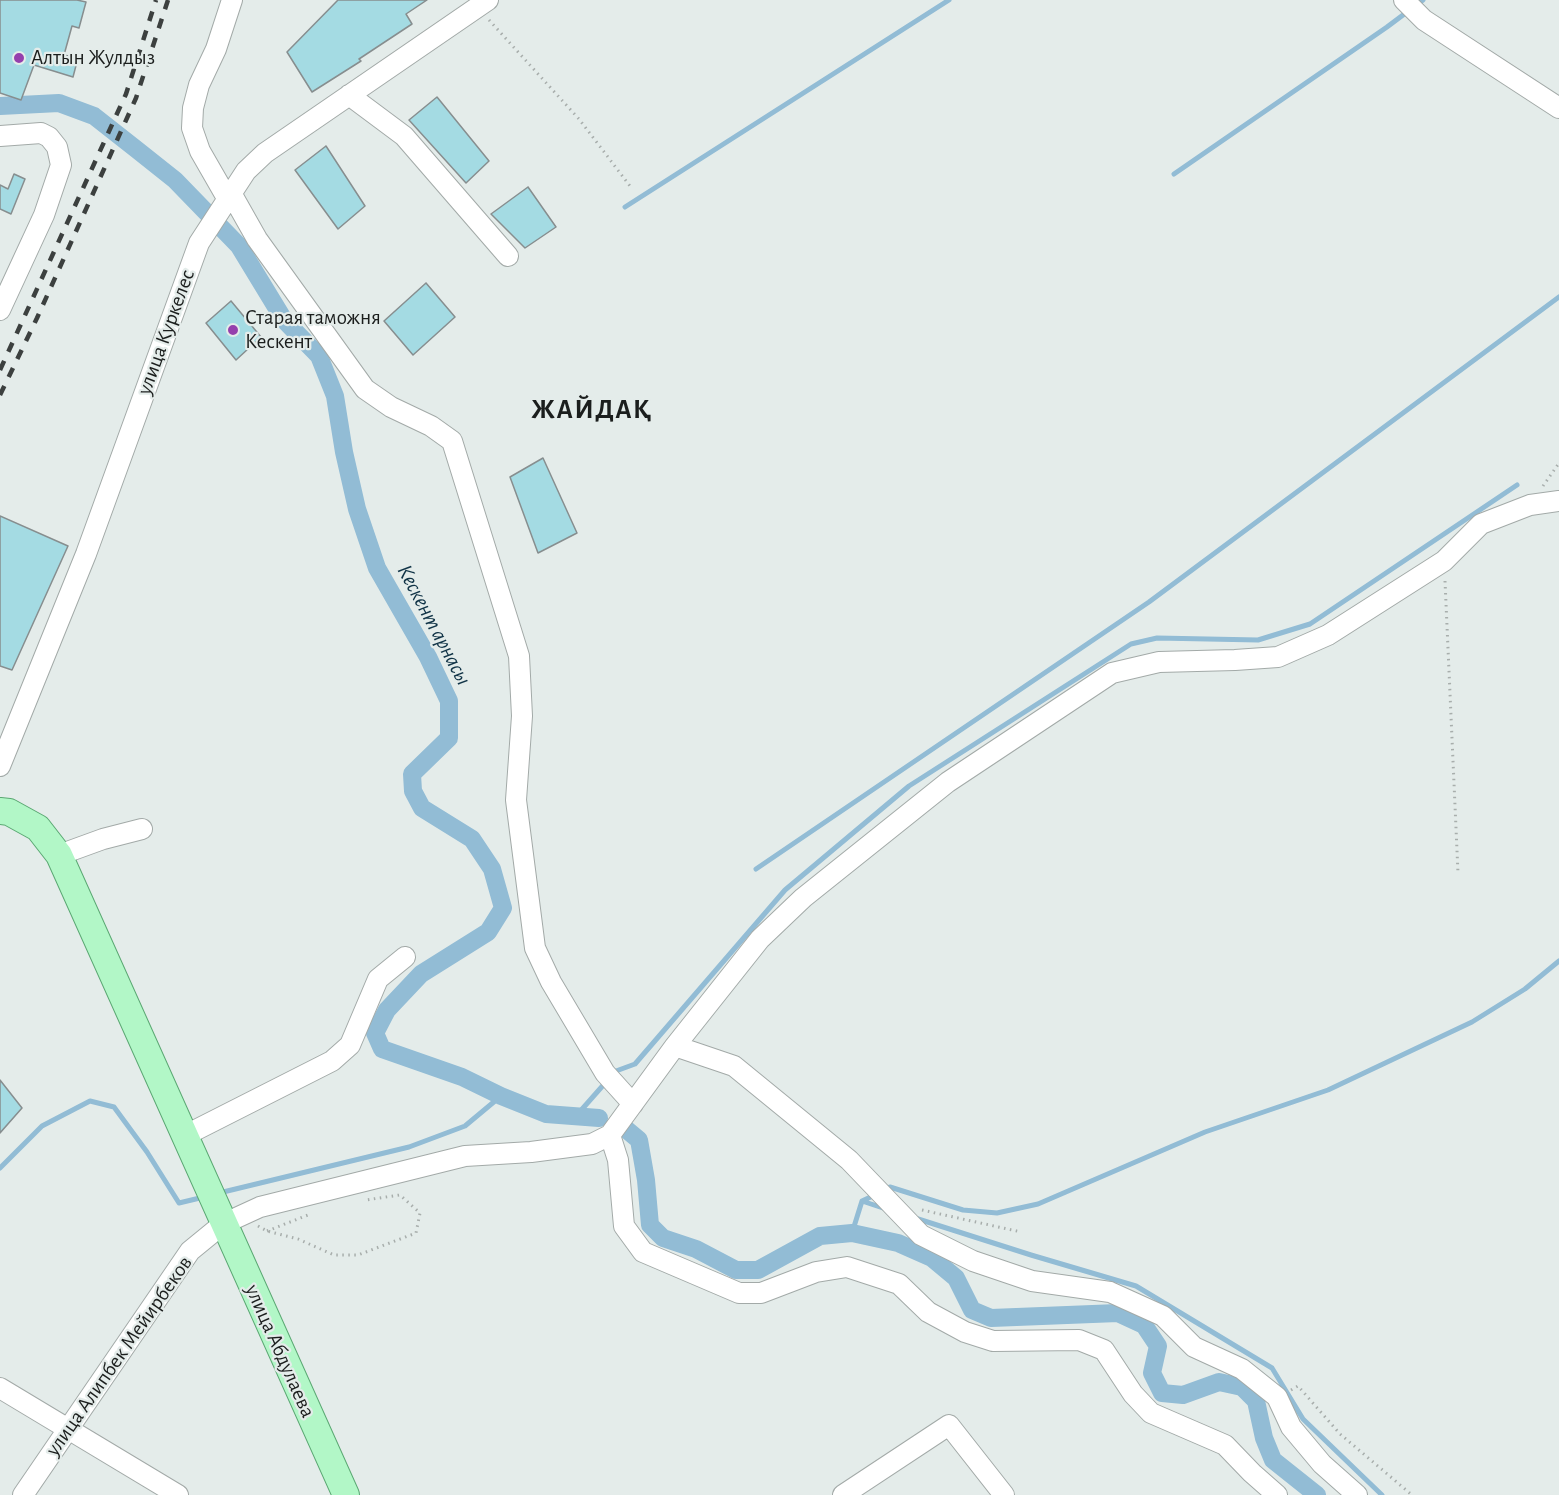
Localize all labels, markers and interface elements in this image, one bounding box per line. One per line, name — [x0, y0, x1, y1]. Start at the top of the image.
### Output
place label: Алтын Жулдыз — [31, 45, 155, 71]
marker: Алтын Жулдыз — [12, 51, 26, 65]
street label: улица Куркелес — [132, 266, 200, 398]
place label: Старая таможня Кескент — [245, 305, 381, 355]
marker: Старая таможня Кескент — [226, 323, 240, 337]
district label: ЖАЙДАҚ — [531, 394, 653, 426]
water label: Кескент арнасы — [391, 560, 477, 690]
street label: улица Алипбек Мейирбеков — [40, 1251, 198, 1461]
street label: улица Абдулаева — [239, 1281, 321, 1421]

